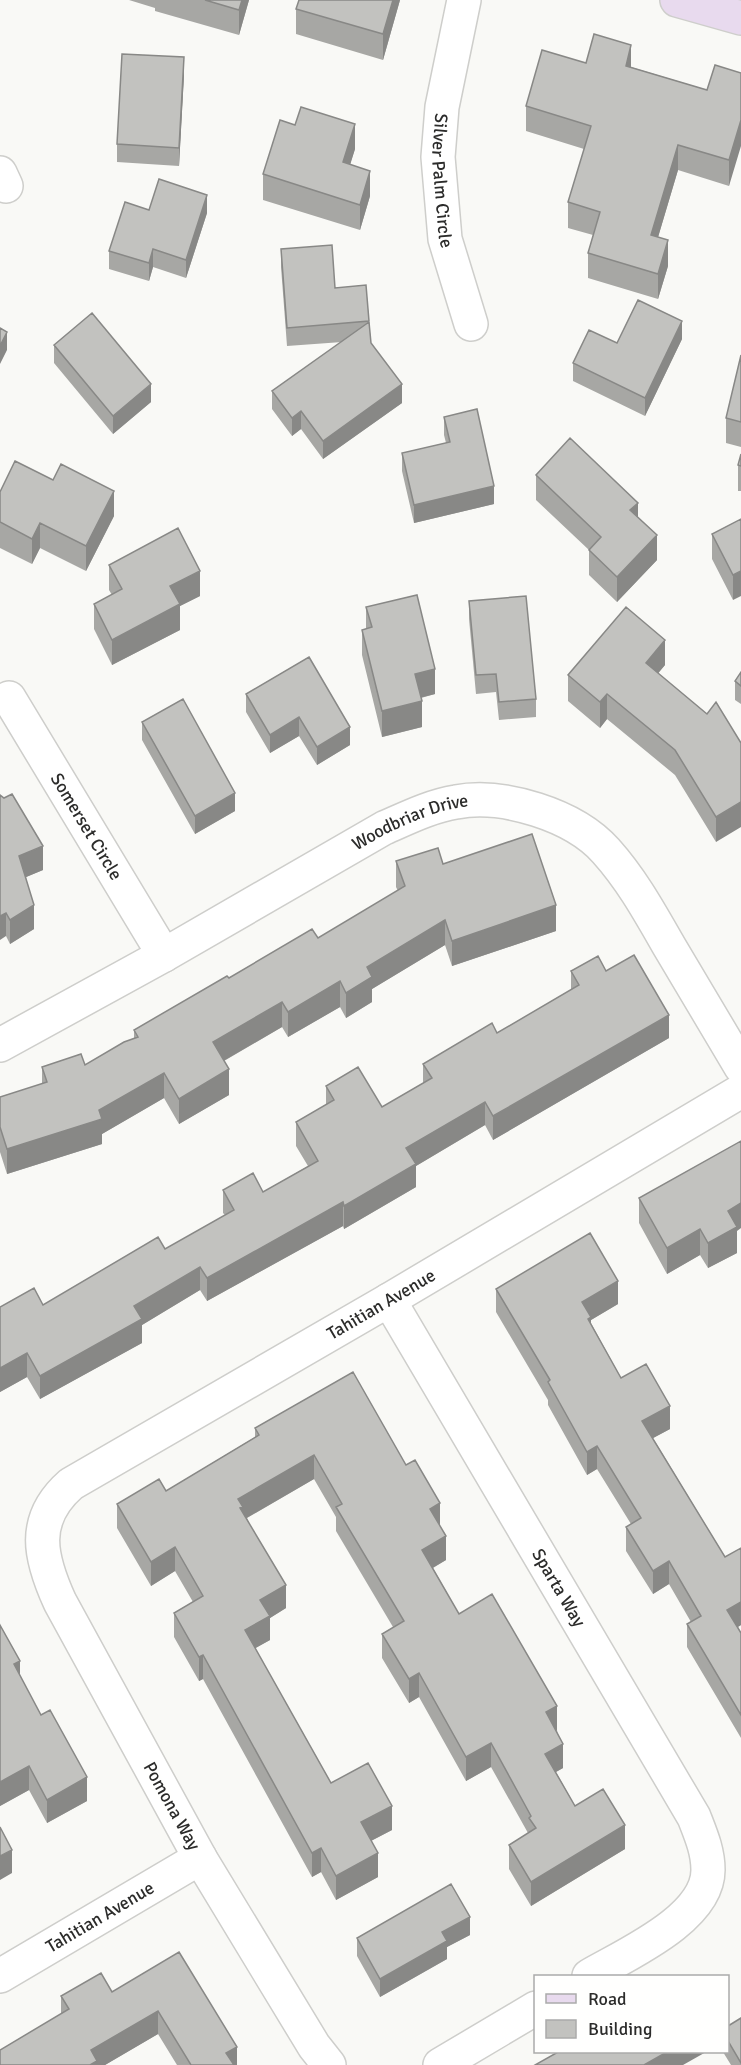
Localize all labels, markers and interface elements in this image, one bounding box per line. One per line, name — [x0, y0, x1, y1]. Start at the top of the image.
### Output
street label: Silver Palm Circle — [427, 112, 458, 251]
street label: Somerset Circle — [46, 769, 127, 884]
street label: Woodbriar Drive — [348, 789, 469, 855]
street label: Tahitian Avenue — [323, 1264, 439, 1345]
street label: Sparta Way — [527, 1545, 591, 1631]
street label: Pomona Way — [139, 1758, 206, 1855]
street label: Tahitian Avenue — [42, 1877, 158, 1958]
legend — [534, 1975, 729, 2053]
text: Road — [588, 1988, 627, 2010]
text: Building — [588, 2018, 652, 2040]

